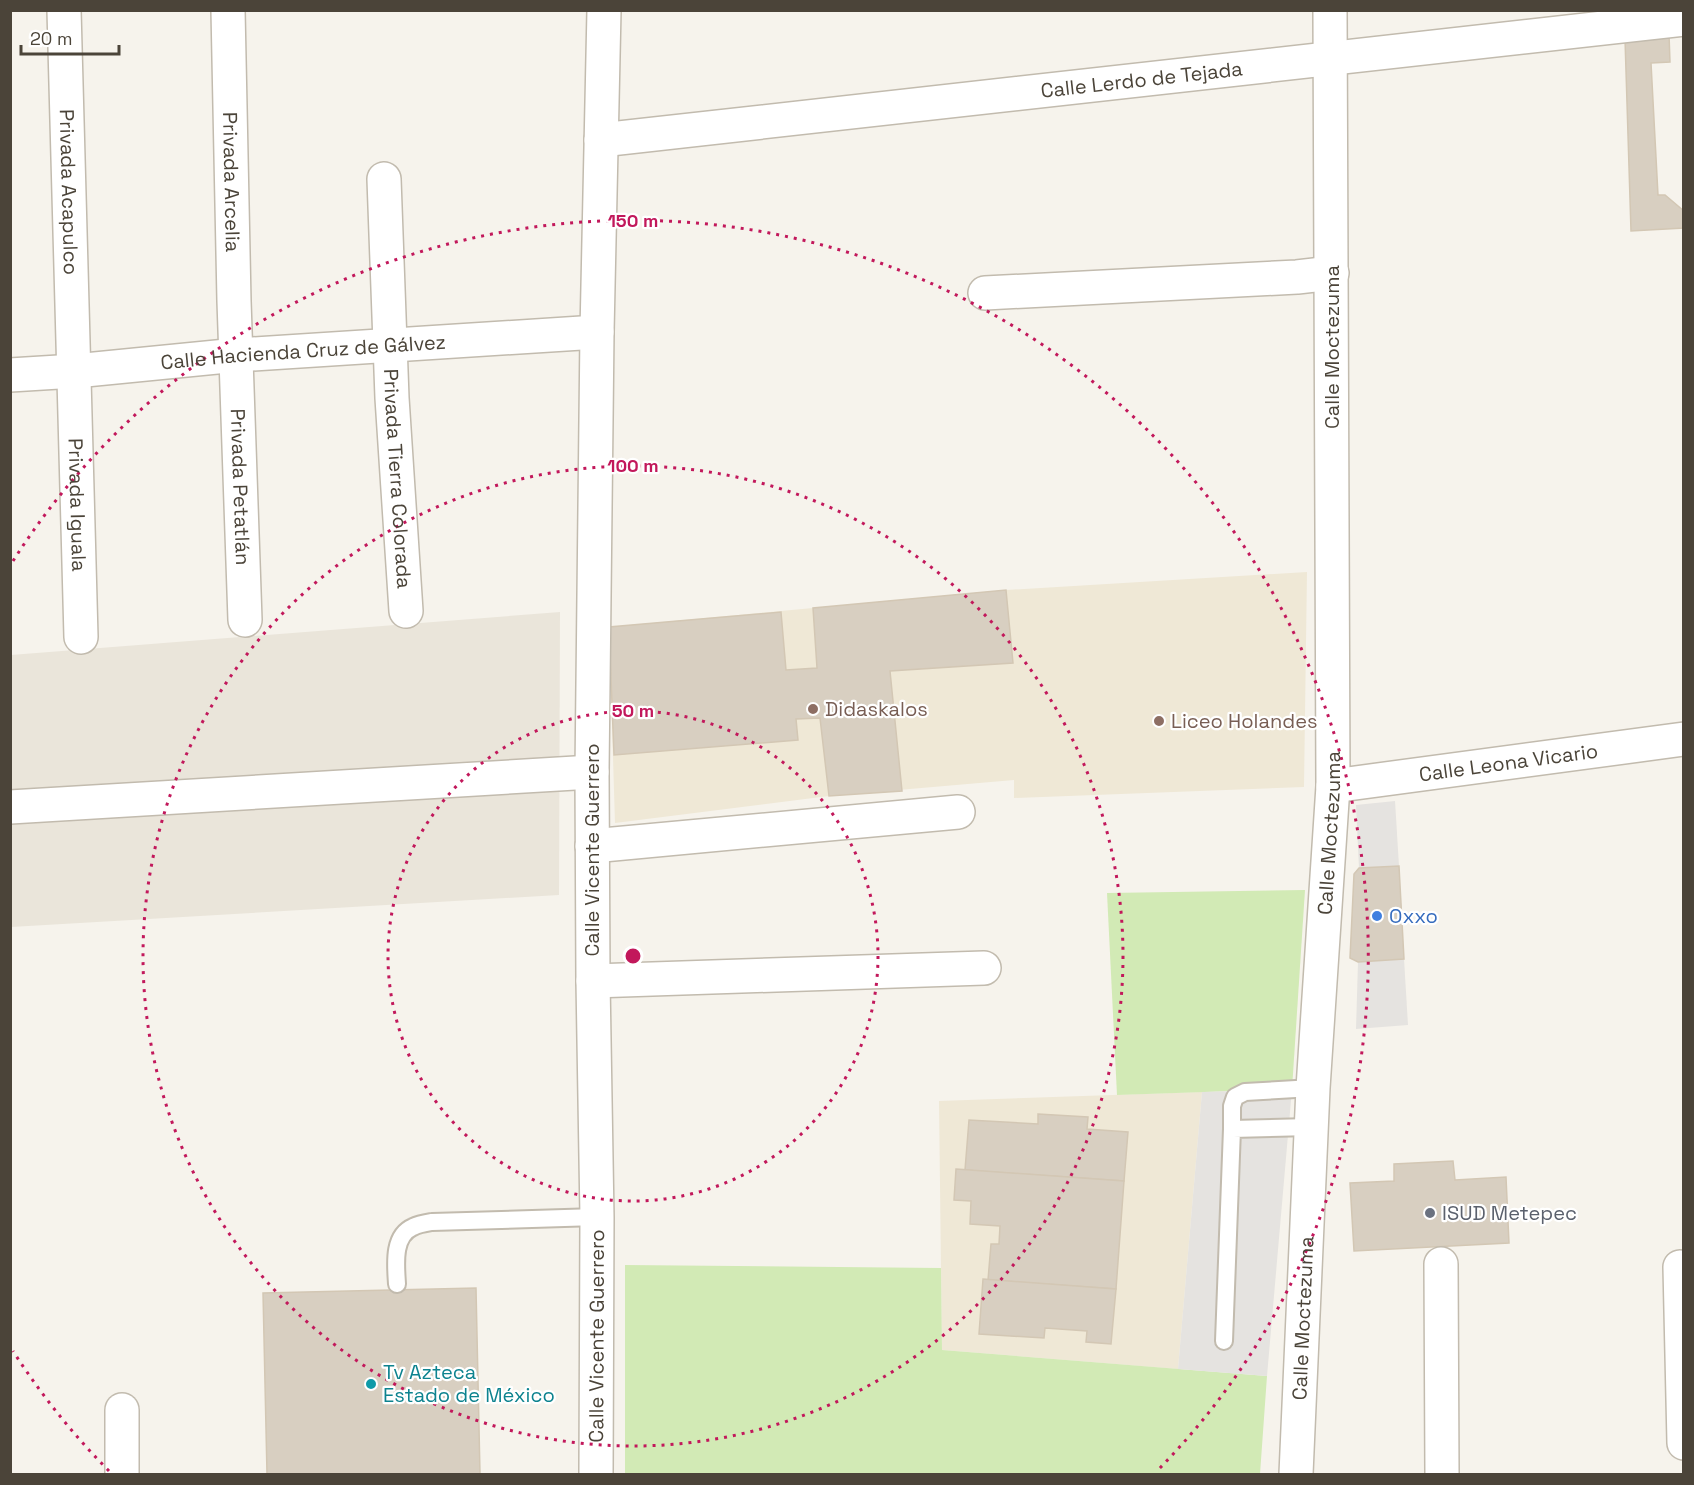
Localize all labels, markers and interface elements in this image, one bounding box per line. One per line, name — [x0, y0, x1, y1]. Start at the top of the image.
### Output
scale bar — [21, 18, 118, 56]
text: 20 m — [30, 27, 73, 50]
street label: Calle Lerdo de Tejada — [1039, 55, 1244, 104]
street label: Privada Acapulco — [54, 109, 84, 275]
street label: Privada Arcelia — [217, 112, 246, 252]
text: 150 m — [608, 209, 658, 232]
street label: Calle Moctezuma — [1319, 265, 1345, 429]
street label: Calle Hacienda Cruz de Gálvez — [159, 329, 446, 375]
street label: Privada Tierra Colorada — [378, 368, 417, 589]
street label: Privada Petatlán — [225, 408, 256, 566]
street label: Privada Iguala — [63, 438, 92, 572]
text: 100 m — [607, 454, 659, 477]
place label: Didaskalos — [825, 696, 928, 722]
text: 50 m — [612, 699, 654, 722]
marker: Didaskalos — [806, 702, 820, 716]
place label: Liceo Holandes — [1171, 708, 1318, 734]
marker: Liceo Holandes — [1152, 714, 1166, 728]
street label: Calle Leona Vicario — [1417, 738, 1600, 787]
street label: Calle Vicente Guerrero — [579, 743, 605, 957]
street label: Calle Moctezuma — [1311, 751, 1346, 916]
place label: Oxxo — [1389, 903, 1438, 929]
marker: Oxxo — [1370, 909, 1384, 923]
centre of rings — [623, 946, 643, 966]
place label: ISUD Metepec — [1442, 1200, 1577, 1226]
marker: ISUD Metepec — [1423, 1206, 1437, 1220]
street label: Calle Vicente Guerrero — [583, 1229, 610, 1443]
street label: Calle Moctezuma — [1286, 1236, 1319, 1401]
place label: Tv Azteca Estado de México — [383, 1359, 555, 1408]
marker: Tv Azteca Estado de México — [364, 1377, 378, 1391]

